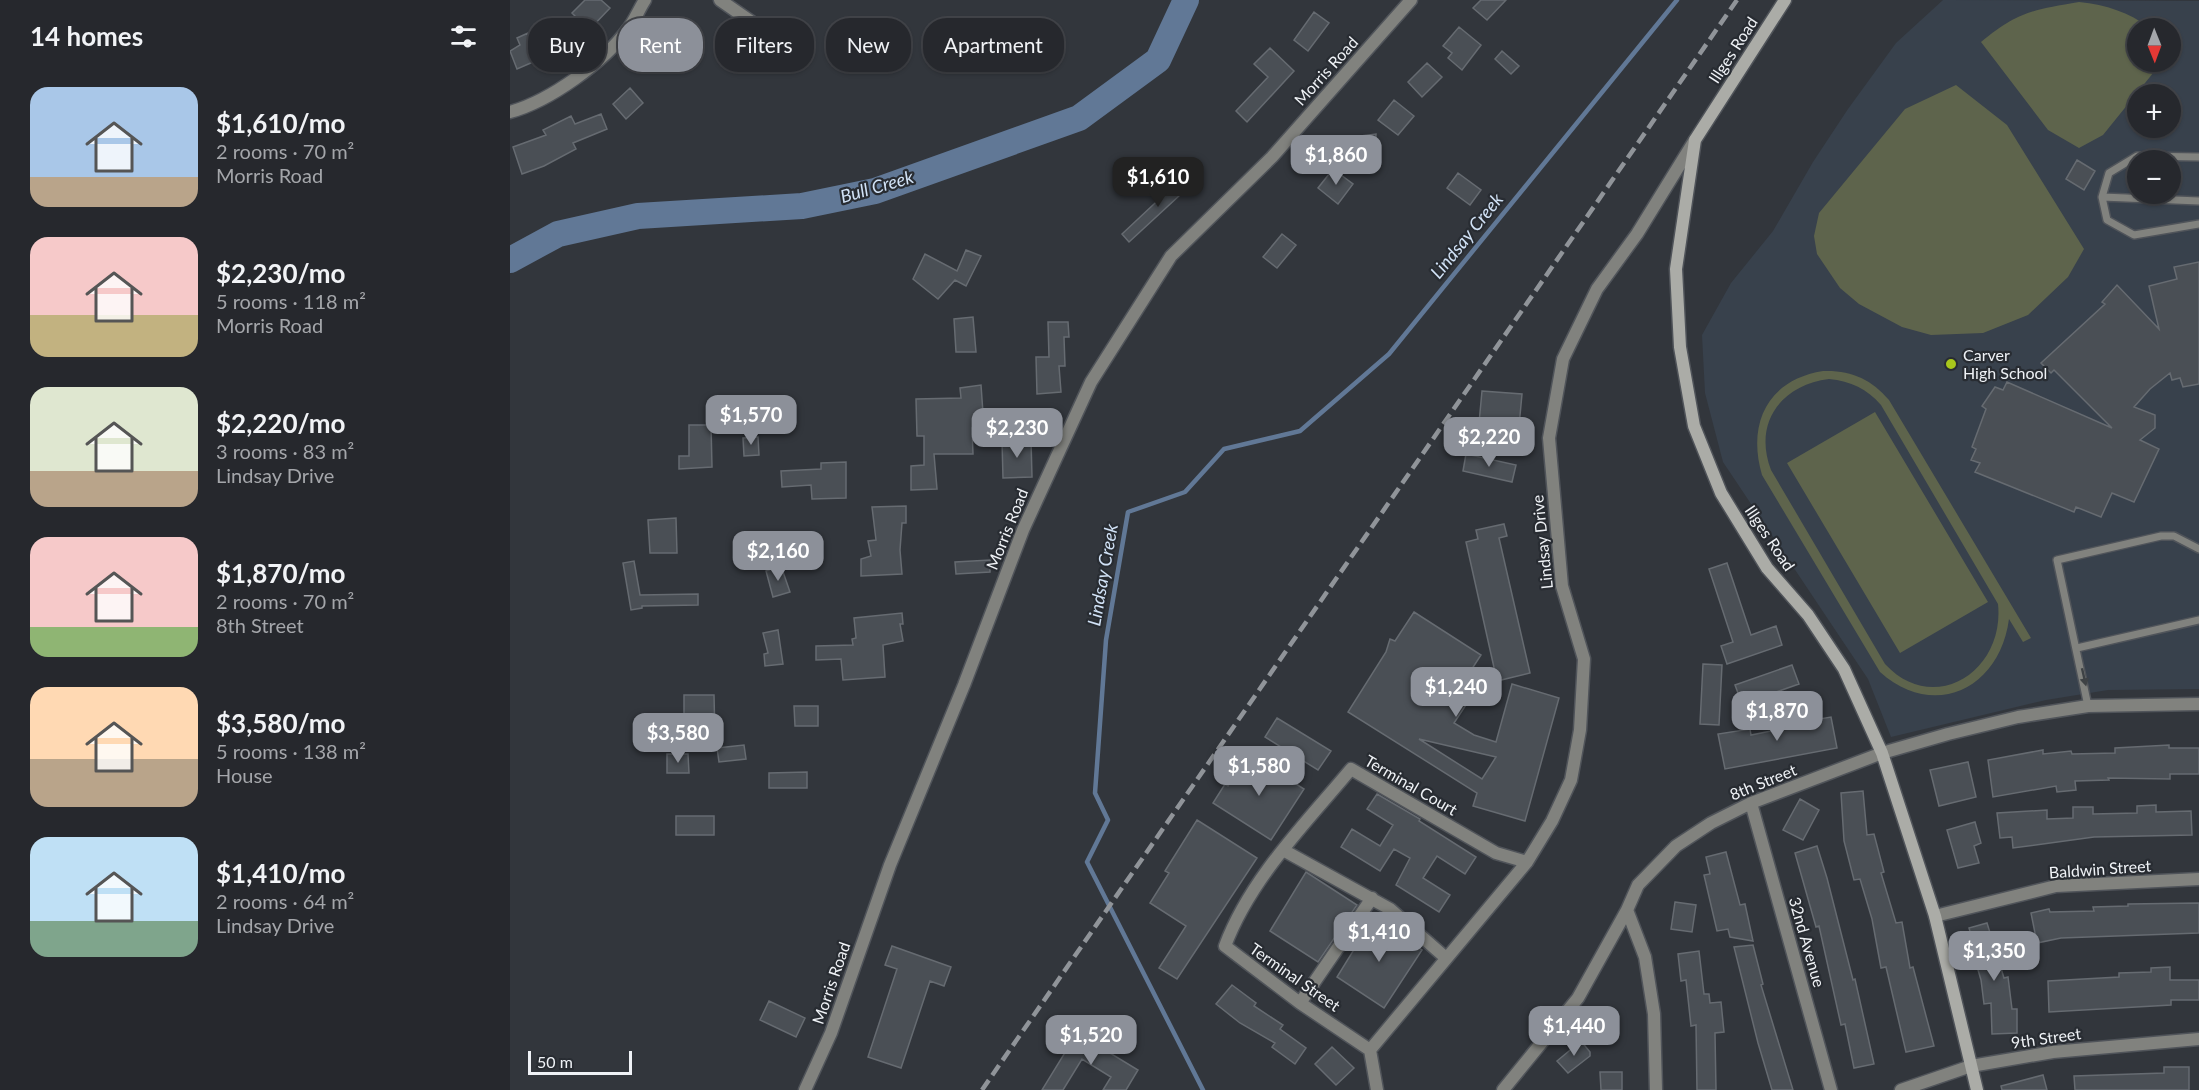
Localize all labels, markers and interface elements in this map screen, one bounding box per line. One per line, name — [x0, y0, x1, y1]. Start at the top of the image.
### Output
street label: Illges Road — [1704, 13, 1761, 86]
chip: Buy — [528, 18, 606, 72]
chip: Rent — [618, 18, 703, 72]
chip: Filters — [715, 18, 814, 72]
chip: New — [826, 18, 911, 72]
chip: Apartment — [923, 18, 1064, 72]
north arrow — [2127, 18, 2181, 72]
map controls — [2127, 18, 2181, 204]
text: 14 homes — [30, 20, 143, 52]
icon: filters — [447, 20, 480, 53]
street label: Morris Road — [1290, 32, 1361, 109]
button: + — [2127, 84, 2181, 138]
text: $1,610/mo — [216, 107, 346, 139]
icon: home — [78, 111, 150, 183]
pin: $1,860 — [1287, 135, 1385, 186]
text: 2 rooms · 70 m² — [216, 139, 354, 163]
text: $1,860 — [1305, 142, 1367, 166]
button: − — [2127, 150, 2181, 204]
pin: $1,610 — [1109, 157, 1207, 208]
text: Morris Road — [216, 163, 323, 187]
text: $1,610 — [1127, 164, 1189, 188]
water label: Bull Creek — [838, 165, 916, 207]
water label: Lindsay Creek — [1425, 188, 1508, 282]
text: $2,230/mo — [216, 257, 346, 289]
icon: home — [78, 261, 150, 333]
text: 5 rooms · 118 m² — [216, 289, 366, 313]
text: Morris Road — [216, 313, 323, 337]
place label: Carver High School — [1963, 345, 2047, 382]
marker: Carver High School — [1944, 357, 1958, 371]
pin: $1,570 — [702, 395, 800, 446]
text: $1,570 — [720, 402, 782, 426]
text: $2,220/mo — [216, 407, 346, 439]
pin: $2,230 — [968, 408, 1066, 459]
icon: home — [78, 411, 150, 483]
text: $2,230 — [986, 415, 1048, 439]
pin: $2,220 — [1440, 417, 1538, 468]
text: $2,220 — [1458, 424, 1520, 448]
text: 3 rooms · 83 m² — [216, 439, 354, 463]
text: Lindsay Drive — [216, 463, 334, 487]
street label: Morris Road — [982, 486, 1031, 572]
street label: Lindsay Drive — [1527, 494, 1556, 590]
street label: Illges Road — [1742, 501, 1799, 574]
water label: Lindsay Creek — [1082, 522, 1122, 628]
pin: $2,160 — [729, 531, 827, 582]
text: $2,160 — [747, 538, 809, 562]
text: $1,870/mo — [216, 557, 346, 589]
icon: home — [78, 561, 150, 633]
text: 2 rooms · 70 m² — [216, 589, 354, 613]
text: 8th Street — [216, 613, 304, 637]
pin: $1,240 — [1407, 667, 1505, 718]
one-way arrow — [2079, 668, 2089, 686]
text: $1,240 — [1425, 674, 1487, 698]
pin: $1,870 — [1728, 691, 1826, 742]
text: $1,870 — [1746, 698, 1808, 722]
text: $3,580/mo — [216, 707, 346, 739]
icon: home — [78, 711, 150, 783]
pin: $3,580 — [629, 713, 727, 764]
text: $3,580 — [647, 720, 709, 744]
text: 5 rooms · 138 m² — [216, 739, 366, 763]
pin: $1,580 — [1210, 746, 1308, 797]
street label: Terminal Court — [1362, 750, 1461, 819]
text: $1,580 — [1228, 753, 1290, 777]
street label: 8th Street — [1727, 759, 1799, 803]
text: House — [216, 763, 273, 787]
street label: Baldwin Street — [2048, 855, 2152, 882]
text: $1,410/mo — [216, 857, 346, 889]
icon: home — [78, 861, 150, 933]
text: 2 rooms · 64 m² — [216, 889, 354, 913]
street label: 32nd Avenue — [1786, 895, 1829, 989]
pin: $1,410 — [1330, 912, 1428, 963]
text: Lindsay Drive — [216, 913, 334, 937]
text: $1,410 — [1348, 919, 1410, 943]
pin: $1,350 — [1945, 931, 2043, 982]
text: $1,350 — [1963, 938, 2025, 962]
street label: Morris Road — [808, 939, 853, 1026]
street label: Terminal Street — [1247, 939, 1344, 1015]
pin: $1,440 — [1525, 1006, 1623, 1057]
text: $1,440 — [1543, 1013, 1605, 1037]
pin: $1,520 — [1042, 1015, 1140, 1066]
text: $1,520 — [1060, 1022, 1122, 1046]
street label: 9th Street — [2010, 1023, 2082, 1052]
scale bar — [528, 1048, 632, 1076]
text: 50 m — [537, 1052, 573, 1071]

